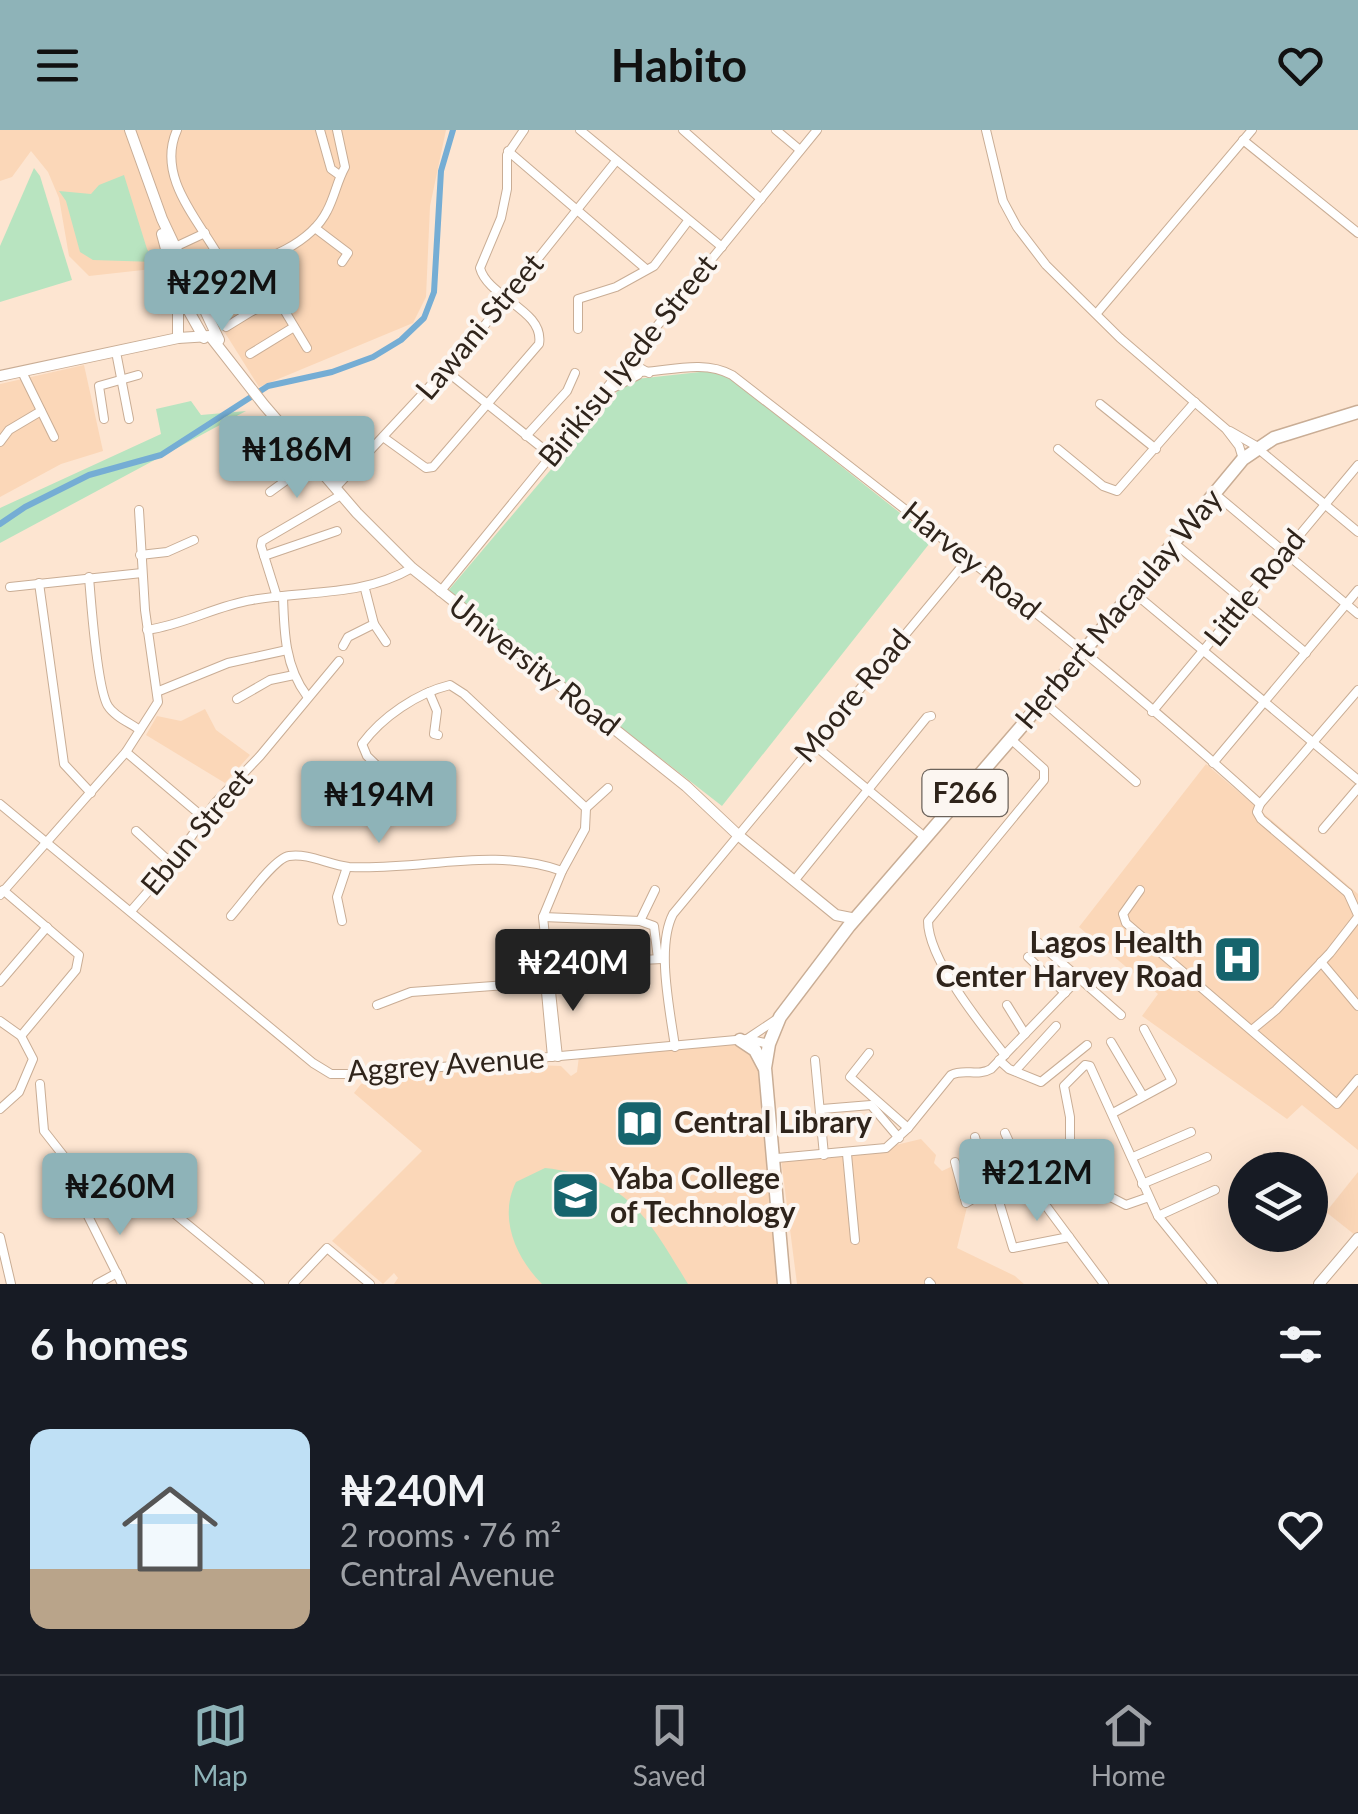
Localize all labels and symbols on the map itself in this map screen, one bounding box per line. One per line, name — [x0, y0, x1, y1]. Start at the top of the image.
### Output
street label: Lawani Street — [407, 245, 550, 406]
street label: Birikisu Iyede Street — [530, 246, 723, 473]
pin: ₦292M — [152, 249, 292, 334]
pin: ₦186M — [227, 416, 367, 501]
street label: Herbert Macaulay Way — [1006, 480, 1229, 735]
street label: Harvey Road — [896, 493, 1049, 626]
street label: Little Road — [1195, 521, 1312, 653]
street label: University Road — [443, 586, 628, 742]
street label: Moore Road — [786, 621, 917, 768]
street label: Ebun Street — [132, 760, 259, 901]
pin: ₦194M — [309, 761, 449, 846]
road number: F266 — [922, 770, 1008, 816]
place label: Lagos Health Center Harvey Road — [936, 923, 1203, 993]
pin: ₦240M — [503, 929, 643, 1014]
hospital icon: Lagos Health Center Harvey Road — [1212, 934, 1264, 986]
street label: Aggrey Avenue — [346, 1038, 546, 1088]
library icon: Central Library — [613, 1097, 665, 1149]
place label: Central Library — [674, 1103, 872, 1139]
pin: ₦212M — [967, 1139, 1107, 1224]
pin: ₦260M — [50, 1153, 190, 1238]
place label: Yaba College of Technology — [609, 1159, 796, 1229]
school or university icon: Yaba College of Technology — [549, 1170, 601, 1222]

